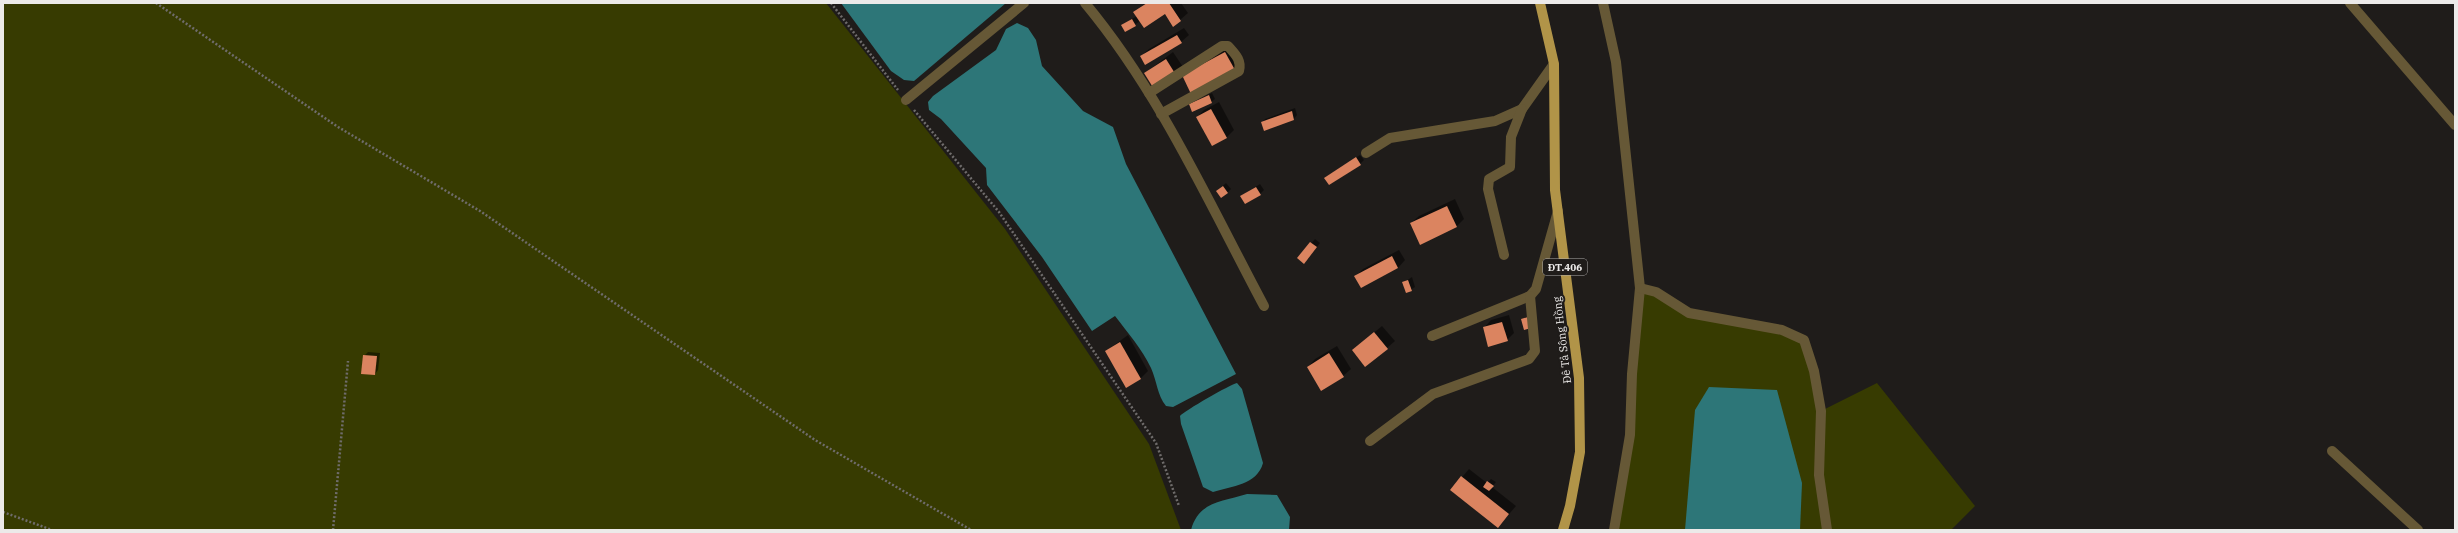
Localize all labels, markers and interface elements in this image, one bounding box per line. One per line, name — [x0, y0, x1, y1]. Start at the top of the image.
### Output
road number: ĐT.406 — [1543, 259, 1587, 275]
street label: Đê Tả Sông Hồng — [1550, 296, 1574, 384]

